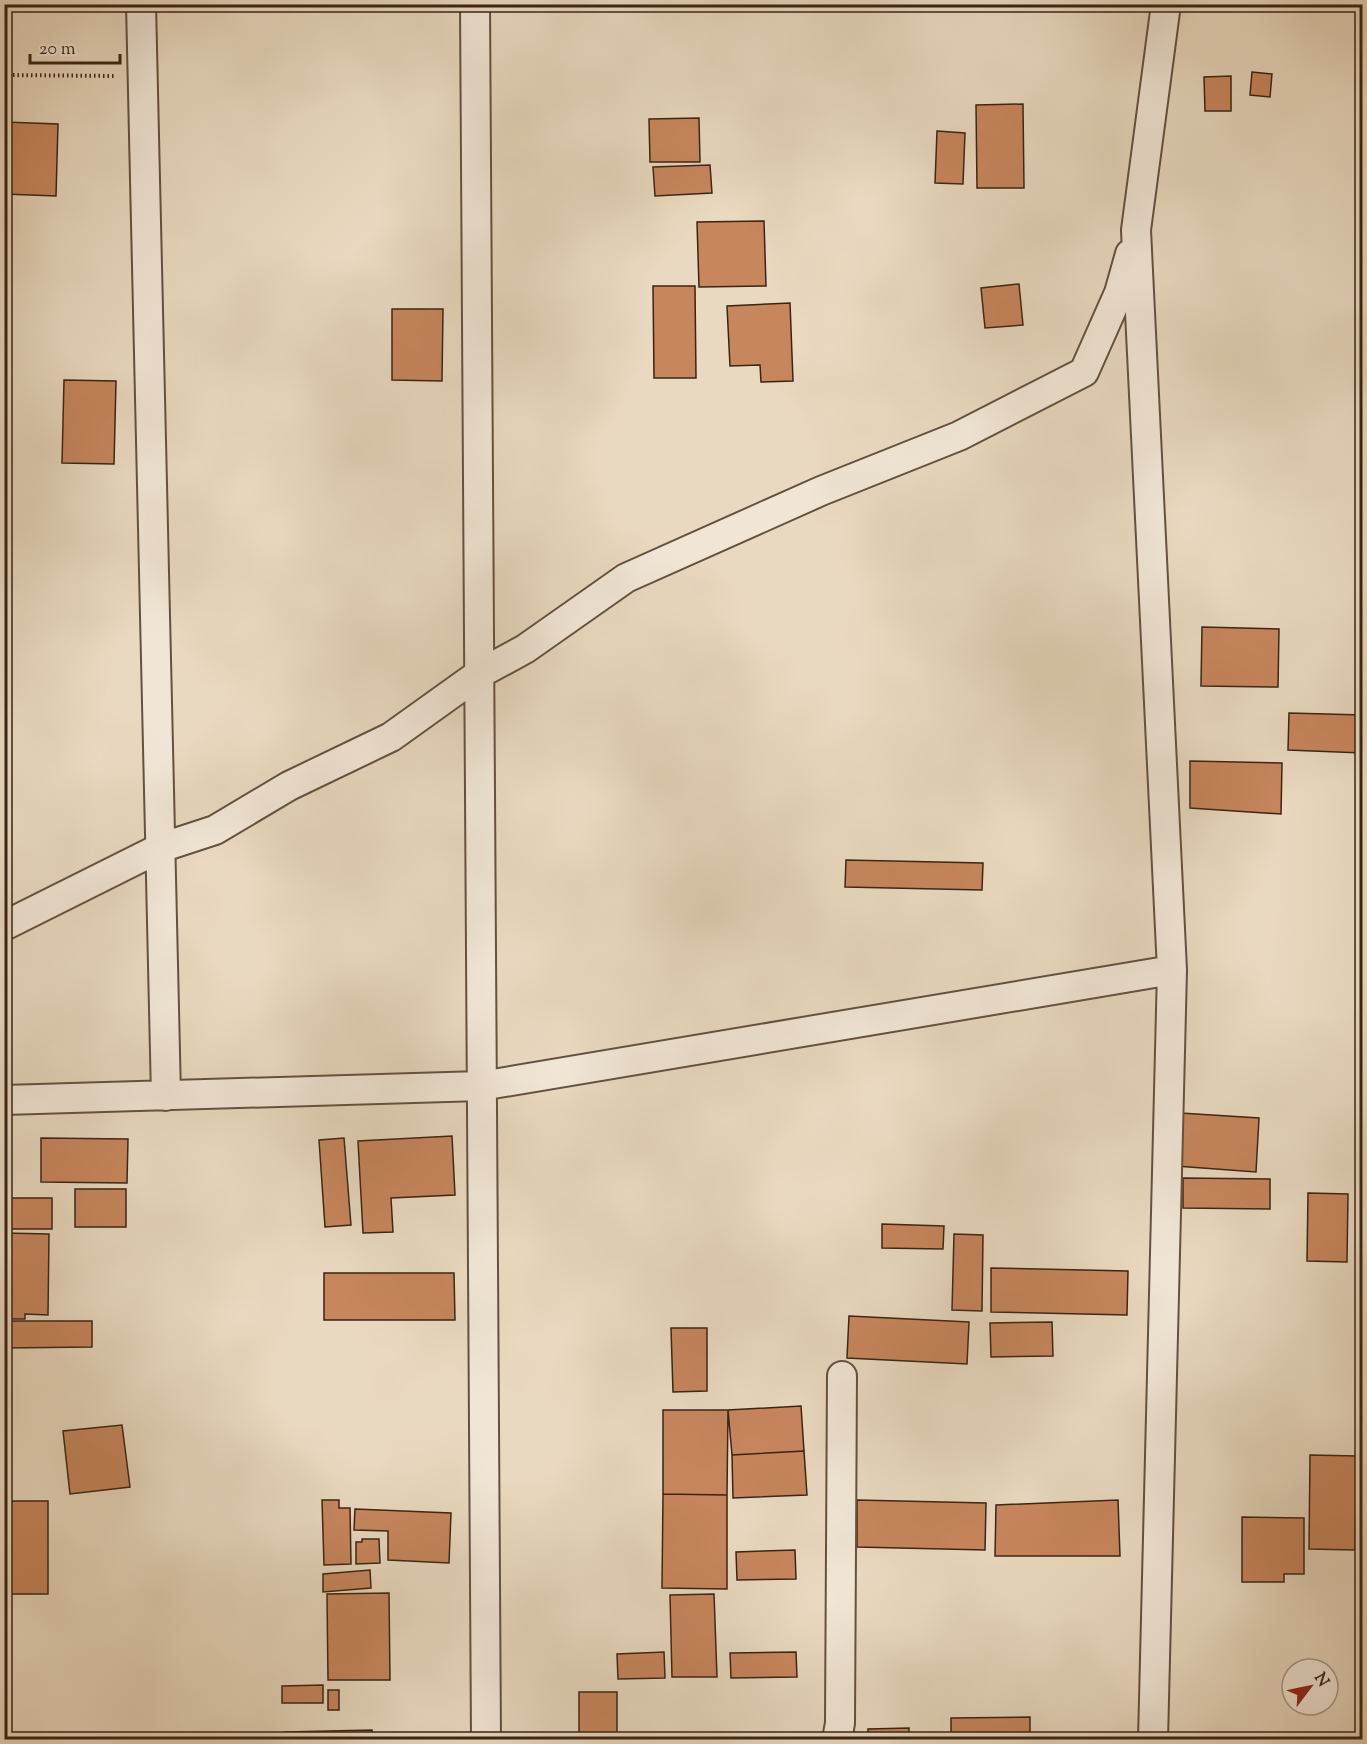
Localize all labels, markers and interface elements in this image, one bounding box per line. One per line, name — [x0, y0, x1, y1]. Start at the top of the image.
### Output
scale bar — [30, 27, 120, 65]
text: 20 m — [39, 37, 76, 63]
north arrow — [1280, 1657, 1340, 1717]
text: N — [1307, 1669, 1334, 1692]

